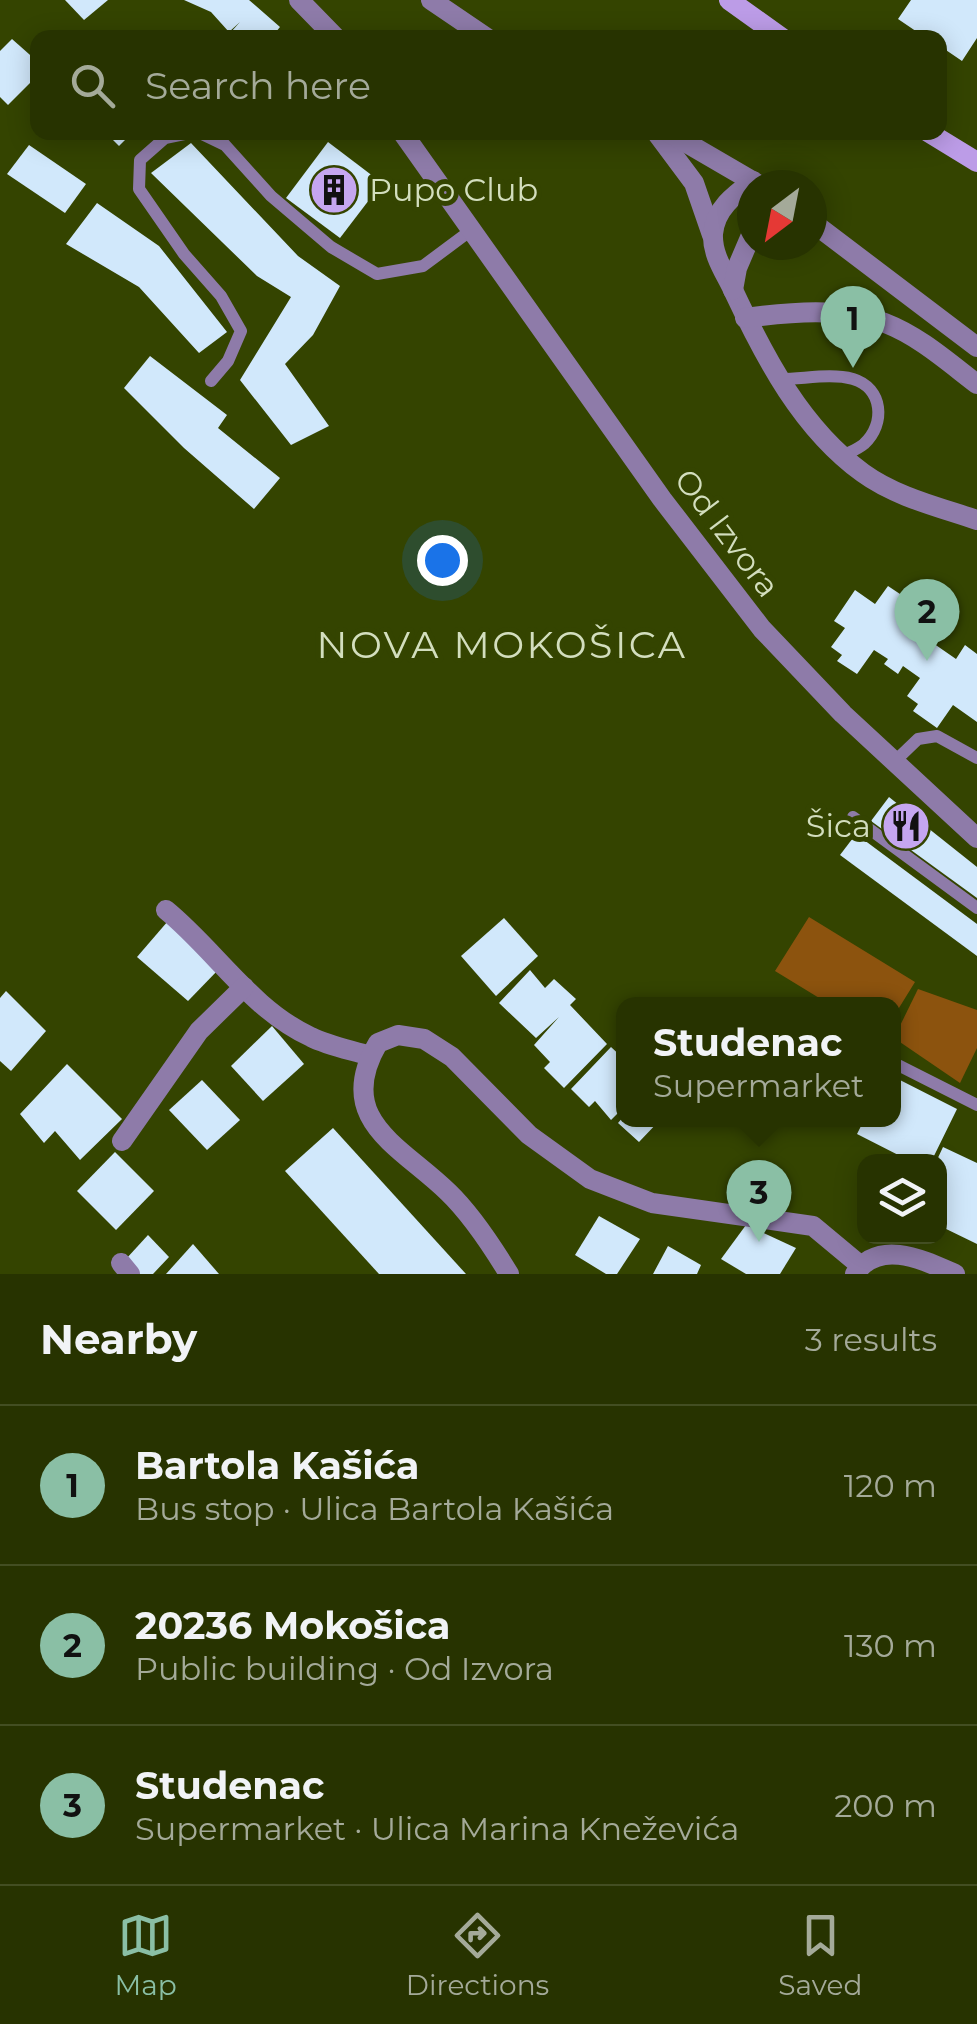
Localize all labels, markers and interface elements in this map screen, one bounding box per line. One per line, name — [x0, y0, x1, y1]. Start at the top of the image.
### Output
search box — [30, 30, 947, 140]
icon: search — [65, 58, 120, 113]
text: Search here — [145, 62, 371, 109]
building icon: Pupo Club — [308, 164, 360, 216]
place label: Pupo Club — [369, 170, 538, 209]
north arrow — [737, 170, 827, 260]
pin: 1 — [820, 286, 886, 368]
street label: Od Izvora — [667, 461, 788, 604]
your location — [417, 535, 468, 586]
pin: 2 — [894, 578, 960, 661]
district label: NOVA MOKOŠICA — [317, 621, 687, 668]
restaurant icon: Šica — [880, 800, 932, 852]
place label: Šica — [806, 806, 871, 845]
popup — [616, 997, 901, 1127]
text: Studenac — [653, 1019, 842, 1066]
text: Supermarket — [653, 1066, 864, 1105]
map controls — [857, 1154, 947, 1244]
button: layers — [857, 1154, 947, 1244]
pin: 3 — [726, 1160, 792, 1242]
text: Nearby — [40, 1313, 197, 1365]
text: 3 results — [805, 1320, 937, 1359]
text: Bartola Kašića — [135, 1442, 420, 1489]
text: 1 — [66, 1466, 79, 1505]
text: 120 m — [844, 1466, 937, 1505]
text: Bus stop · Ulica Bartola Kašića — [135, 1489, 614, 1528]
text: 20236 Mokošica — [135, 1602, 451, 1649]
text: 2 — [63, 1626, 82, 1665]
text: 130 m — [844, 1626, 937, 1665]
text: Public building · Od Izvora — [135, 1649, 554, 1688]
text: Studenac — [135, 1762, 324, 1809]
text: 3 — [63, 1786, 82, 1825]
text: 200 m — [834, 1786, 937, 1825]
text: Supermarket · Ulica Marina Kneževića — [135, 1809, 739, 1848]
tab: Map — [115, 1908, 177, 2002]
tab: Directions — [406, 1908, 549, 2002]
tab: Saved — [778, 1908, 862, 2002]

